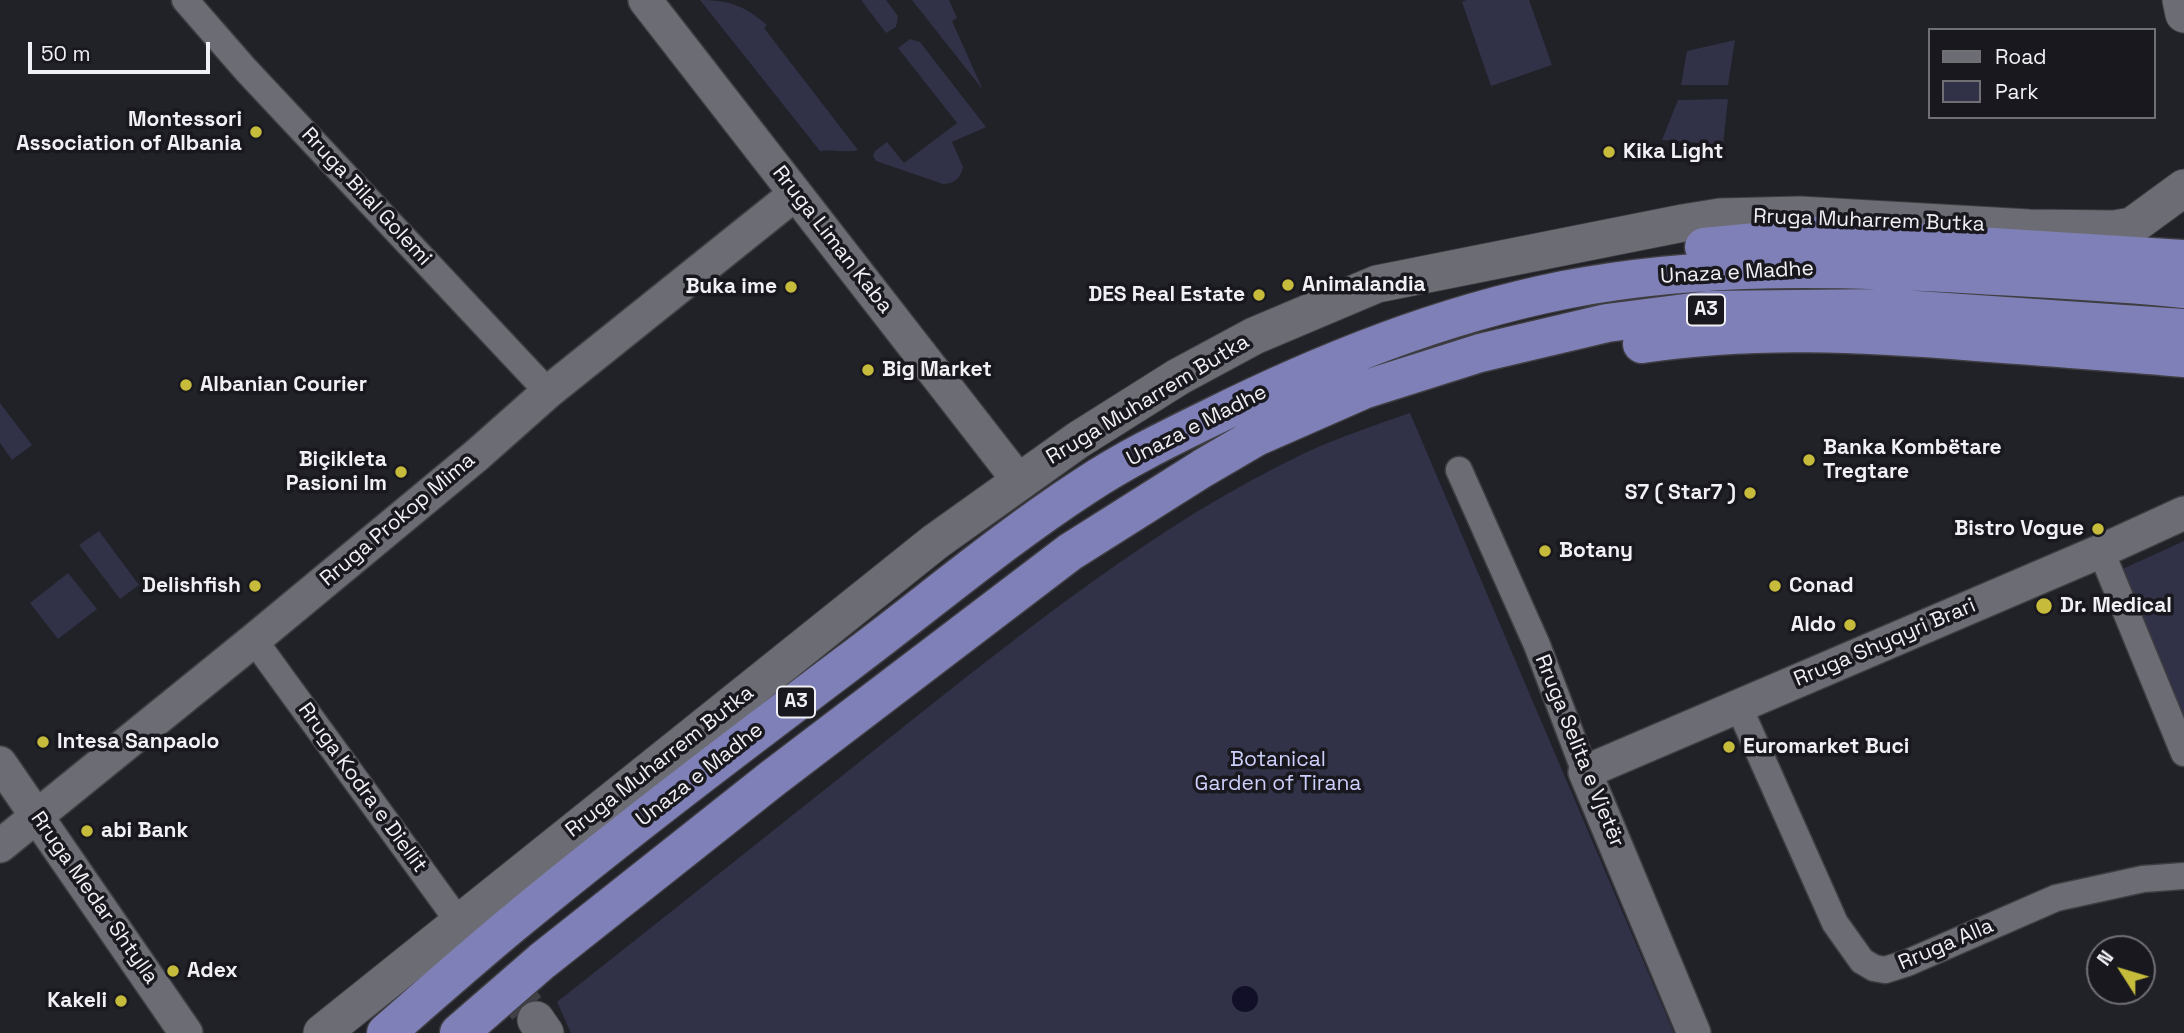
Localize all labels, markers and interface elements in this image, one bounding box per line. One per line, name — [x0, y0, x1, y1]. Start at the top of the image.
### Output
scale bar — [32, 28, 214, 72]
legend — [1928, 28, 2156, 119]
text: 50 m — [41, 40, 91, 67]
text: Road — [1995, 43, 2047, 70]
text: Park — [1995, 78, 2039, 105]
place label: Montessori Association of Albania — [16, 107, 242, 157]
street label: Rruga Bilal Golemi — [296, 123, 436, 271]
marker: Montessori Association of Albania — [248, 124, 264, 140]
place label: Kika Light — [1623, 139, 1723, 165]
marker: Kika Light — [1601, 144, 1617, 160]
street label: Rruga Liman Kaba — [767, 161, 897, 319]
street label: Rruga Muharrem Butka — [1753, 204, 1985, 238]
street label: Unaza e Madhe — [1659, 256, 1815, 290]
place label: Animalandia — [1302, 272, 1426, 298]
place label: Buka ime — [685, 274, 777, 300]
marker: Animalandia — [1280, 277, 1296, 293]
marker: Buka ime — [783, 279, 799, 295]
place label: DES Real Estate — [1088, 282, 1245, 308]
marker: DES Real Estate — [1251, 287, 1267, 303]
road number: A3 — [1687, 294, 1725, 326]
street label: Rruga Muharrem Butka — [1042, 330, 1254, 470]
place label: Big Market — [882, 357, 992, 383]
marker: Big Market — [860, 362, 876, 378]
place label: Albanian Courier — [200, 372, 367, 398]
marker: Albanian Courier — [178, 377, 194, 393]
street label: Unaza e Madhe — [1123, 380, 1271, 472]
place label: Banka Kombëtare Tregtare — [1823, 435, 2002, 485]
place label: Biçikleta Pasioni Im — [286, 447, 387, 497]
street label: Rruga Prokop Mima — [316, 448, 480, 592]
marker: Banka Kombëtare Tregtare — [1801, 452, 1817, 468]
marker: Biçikleta Pasioni Im — [393, 464, 409, 480]
place label: S7 ( Star7 ) — [1625, 480, 1736, 506]
marker: S7 ( Star7 ) — [1742, 485, 1758, 501]
place label: Bistro Vogue — [1954, 516, 2084, 542]
marker: Bistro Vogue — [2090, 521, 2106, 537]
place label: Botany — [1559, 538, 1633, 564]
marker: Botany — [1537, 543, 1553, 559]
place label: Delishfish — [142, 573, 241, 599]
place label: Conad — [1789, 573, 1854, 599]
marker: Delishfish — [247, 578, 263, 594]
marker: Conad — [1767, 578, 1783, 594]
street label: Rruga Shyqyri Brari — [1790, 593, 1980, 693]
place label: Dr. Medical — [2060, 593, 2172, 619]
marker: Dr. Medical — [2034, 596, 2054, 616]
place label: Aldo — [1791, 612, 1836, 638]
marker: Aldo — [1842, 617, 1858, 633]
street label: Rruga Selita e Vjetër — [1529, 651, 1629, 851]
street label: Rruga Muharrem Butka — [561, 681, 759, 843]
road number: A3 — [777, 687, 815, 718]
street label: Rruga Kodra e Diellit — [292, 698, 432, 878]
street label: Unaza e Madhe — [632, 718, 768, 832]
place label: Intesa Sanpaolo — [57, 729, 219, 755]
marker: Intesa Sanpaolo — [35, 734, 51, 750]
place label: Euromarket Buci — [1743, 734, 1909, 760]
marker: Euromarket Buci — [1721, 739, 1737, 755]
park label: Botanical Garden of Tirana — [1195, 747, 1361, 797]
street label: Rruga Medar Shtylla — [25, 807, 163, 989]
place label: abi Bank — [101, 818, 188, 844]
marker: abi Bank — [79, 823, 95, 839]
street label: Rruga Alla — [1895, 914, 1997, 976]
north arrow — [2086, 935, 2156, 1005]
text: N — [2092, 946, 2119, 971]
place label: Adex — [187, 958, 238, 984]
marker: Adex — [165, 963, 181, 979]
place label: Kakeli — [47, 988, 107, 1014]
marker: Kakeli — [113, 993, 129, 1009]

